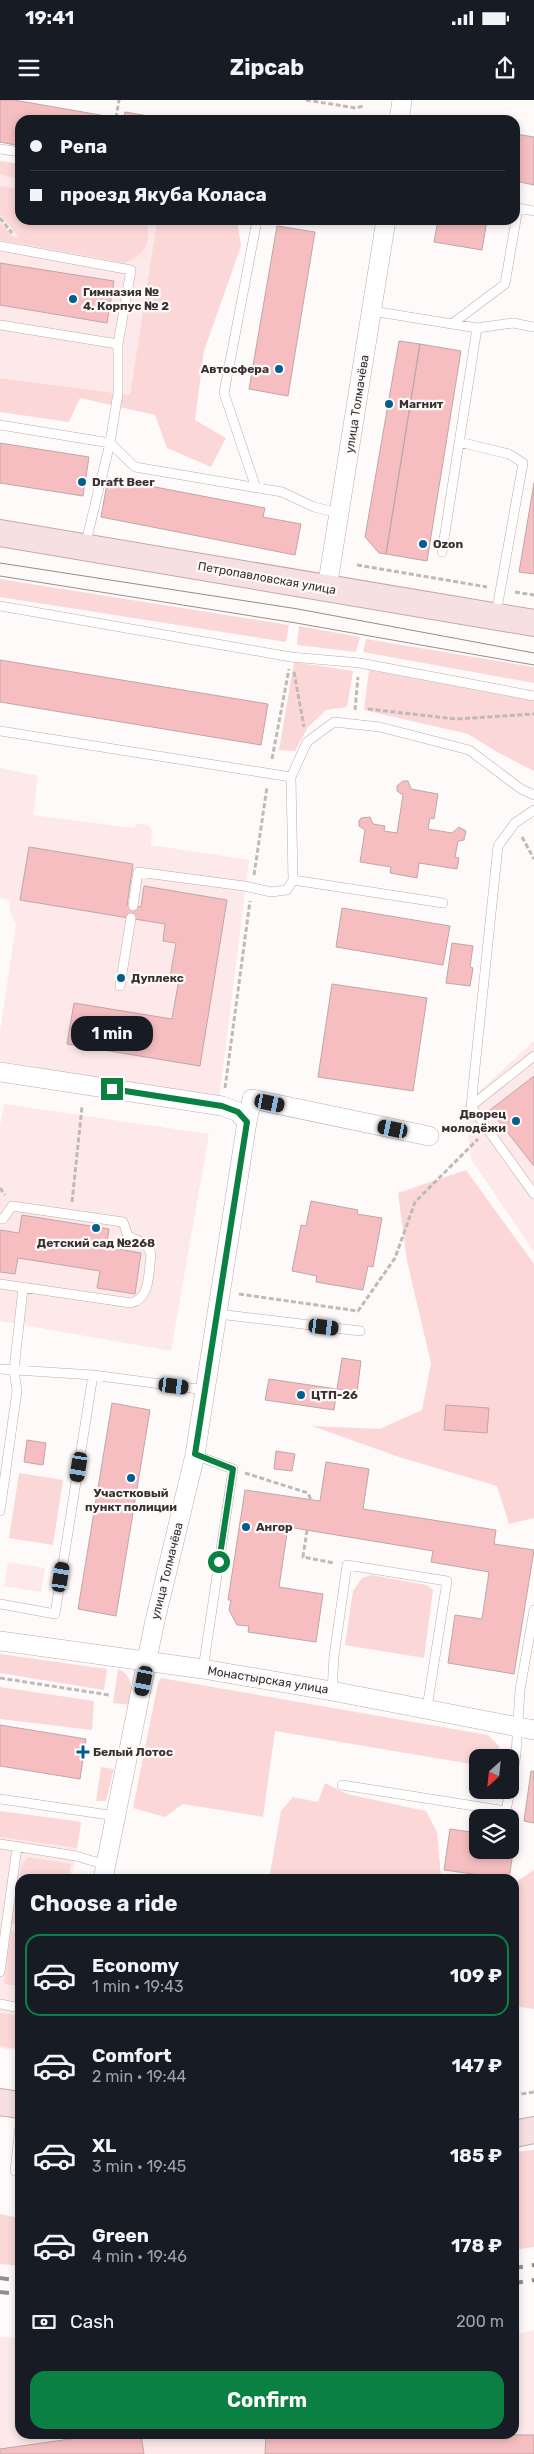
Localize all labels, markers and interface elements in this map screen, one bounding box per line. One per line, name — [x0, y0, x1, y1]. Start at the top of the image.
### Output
text: 19:41 — [25, 6, 74, 29]
icon: menu — [15, 54, 43, 82]
text: Zipcab — [230, 54, 304, 81]
icon: share — [491, 54, 519, 82]
text: Репа — [60, 135, 107, 158]
text: проезд Якуба Коласа — [60, 183, 267, 206]
place label: Гимназия № 4. Корпус № 2 — [83, 285, 169, 313]
marker: Гимназия № 4. Корпус № 2 — [67, 293, 79, 305]
street label: улица Толмачёва — [342, 354, 372, 454]
place label: Автосфера — [201, 362, 269, 376]
marker: Автосфера — [273, 363, 285, 375]
place label: Магнит — [399, 397, 444, 411]
marker: Магнит — [383, 398, 395, 410]
place label: Draft Beer — [92, 475, 155, 489]
marker: Draft Beer — [76, 476, 88, 488]
place label: Ozon — [433, 537, 463, 551]
marker: Ozon — [417, 538, 429, 550]
street label: Петропавловская улица — [197, 559, 337, 597]
place label: Дуплекс — [131, 971, 184, 985]
marker: Дуплекс — [115, 972, 127, 984]
callout: 1 min — [71, 1016, 153, 1052]
text: 1 min — [92, 1024, 132, 1043]
route end — [101, 1078, 123, 1100]
car — [253, 1093, 286, 1113]
place label: Дворец молодёжи — [442, 1107, 506, 1135]
marker: Дворец молодёжи — [510, 1115, 522, 1127]
car — [376, 1119, 409, 1139]
marker: Детский сад №268 — [90, 1222, 102, 1234]
place label: Детский сад №268 — [37, 1236, 155, 1250]
car — [308, 1318, 339, 1336]
car — [158, 1377, 189, 1395]
place label: ЦТП-26 — [311, 1388, 358, 1402]
marker: ЦТП-26 — [295, 1389, 307, 1401]
car — [69, 1451, 88, 1483]
marker: Участковый пункт полиции — [125, 1472, 137, 1484]
place label: Участковый пункт полиции — [85, 1486, 177, 1514]
place label: Ангор — [256, 1520, 293, 1534]
street label: улица Толмачёва — [148, 1521, 186, 1621]
marker: Ангор — [240, 1521, 252, 1533]
route start — [208, 1551, 230, 1573]
car — [51, 1561, 70, 1593]
street label: Монастырская улица — [206, 1664, 330, 1696]
car — [133, 1665, 154, 1697]
place label: Белый Лотос — [93, 1745, 173, 1759]
marker: Белый Лотос — [77, 1746, 89, 1758]
north arrow — [469, 1749, 519, 1799]
map controls — [469, 1749, 519, 1859]
button: layers — [469, 1809, 519, 1859]
text: Choose a ride — [30, 1890, 177, 1917]
icon: car — [32, 1953, 77, 1998]
text: Economy — [92, 1954, 179, 1977]
text: 109 ₽ — [450, 1964, 502, 1987]
text: 1 min · 19:43 — [92, 1977, 184, 1996]
icon: car — [32, 2043, 77, 2088]
text: Comfort — [92, 2044, 172, 2067]
text: 147 ₽ — [451, 2054, 502, 2077]
text: 2 min · 19:44 — [92, 2067, 187, 2086]
icon: car — [32, 2133, 77, 2178]
text: XL — [92, 2134, 116, 2157]
text: 185 ₽ — [450, 2144, 502, 2167]
text: 3 min · 19:45 — [92, 2157, 186, 2176]
icon: car — [32, 2223, 77, 2268]
text: Green — [92, 2224, 149, 2247]
text: 178 ₽ — [451, 2234, 502, 2257]
text: 4 min · 19:46 — [92, 2247, 187, 2266]
icon: cash — [30, 2308, 58, 2336]
text: Cash — [70, 2310, 114, 2333]
text: 200 m — [456, 2312, 504, 2331]
button: Confirm — [30, 2371, 504, 2429]

